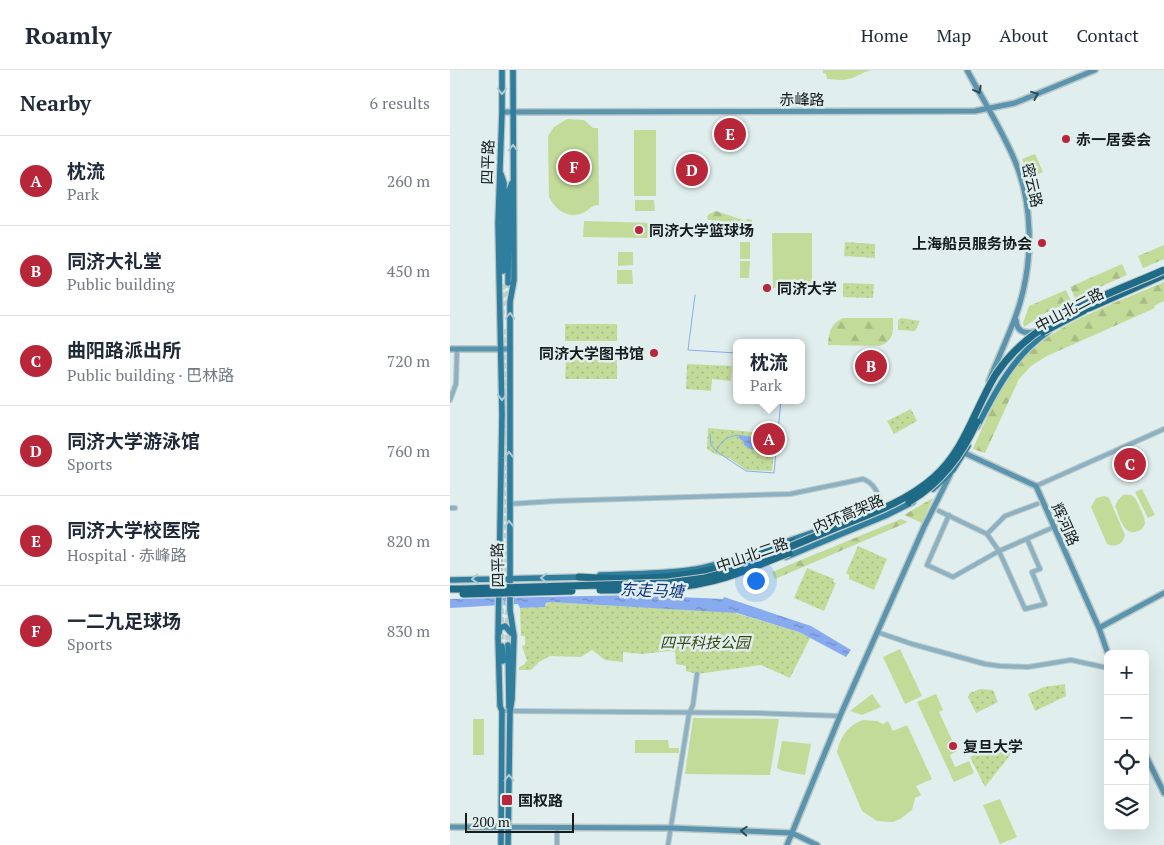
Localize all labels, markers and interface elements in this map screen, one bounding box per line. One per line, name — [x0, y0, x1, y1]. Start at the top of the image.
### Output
text: Roamly — [25, 19, 112, 51]
text: Home — [861, 23, 908, 47]
text: Map — [936, 23, 971, 47]
text: About — [999, 23, 1048, 47]
text: Contact — [1076, 23, 1139, 47]
one-way arrow — [972, 84, 982, 93]
one-way arrow — [497, 88, 507, 95]
text: Nearby — [20, 89, 91, 117]
street label: 赤峰路 — [779, 89, 825, 109]
one-way arrow — [1030, 90, 1039, 101]
text: 6 results — [370, 92, 430, 114]
pin: E — [714, 115, 746, 153]
place label: 赤一居委会 — [1076, 129, 1151, 149]
marker: 赤一居委会 — [1060, 133, 1072, 145]
street label: 四平路 — [476, 139, 498, 185]
one-way arrow — [508, 144, 518, 152]
pin: F — [558, 148, 590, 186]
pin: D — [676, 151, 708, 189]
text: 枕流 — [67, 158, 105, 183]
street label: 密云路 — [1018, 161, 1048, 209]
text: A — [30, 170, 42, 192]
text: 260 m — [387, 170, 430, 192]
text: Park — [67, 183, 99, 205]
place label: 同济大学篮球场 — [649, 220, 754, 240]
marker: 同济大学篮球场 — [633, 224, 645, 236]
place label: 上海船员服务协会 — [912, 233, 1032, 253]
marker: 上海船员服务协会 — [1036, 237, 1048, 249]
text: 同济大礼堂 — [67, 248, 162, 273]
text: B — [31, 260, 41, 282]
text: 450 m — [387, 260, 430, 282]
text: Public building — [67, 273, 175, 295]
place label: 同济大学 — [777, 278, 837, 298]
marker: 同济大学 — [761, 282, 773, 294]
street label: 中山北二路 — [1031, 283, 1107, 335]
one-way arrow — [505, 312, 515, 320]
text: 曲阳路派出所 — [67, 337, 181, 362]
popup — [733, 339, 805, 404]
place label: 同济大学图书馆 — [539, 343, 644, 363]
marker: 同济大学图书馆 — [648, 347, 660, 359]
pin: B — [855, 347, 887, 385]
text: 枕流 — [750, 349, 788, 374]
text: C — [31, 350, 41, 372]
text: 720 m — [387, 350, 430, 372]
text: Public building · 巴林路 — [67, 364, 234, 386]
text: Park — [750, 374, 782, 396]
one-way arrow — [497, 394, 507, 402]
pin: A — [753, 420, 785, 458]
text: 同济大学游泳馆 — [67, 428, 200, 453]
text: D — [30, 440, 42, 462]
text: 760 m — [387, 440, 430, 462]
pin: C — [1114, 445, 1146, 483]
one-way arrow — [504, 451, 514, 459]
text: Sports — [67, 453, 113, 475]
street label: 内环高架路 — [810, 489, 886, 537]
street label: 辉河路 — [1048, 499, 1084, 549]
text: 同济大学校医院 — [67, 517, 200, 542]
one-way arrow — [504, 519, 514, 527]
text: E — [31, 530, 41, 552]
text: 820 m — [387, 530, 430, 552]
street label: 中山北二路 — [713, 532, 791, 576]
street label: 四平路 — [487, 542, 507, 588]
text: Hospital · 赤峰路 — [67, 544, 187, 566]
your location — [743, 568, 769, 594]
one-way arrow — [540, 572, 548, 583]
one-way arrow — [471, 574, 478, 584]
water label: 东走马塘 — [620, 578, 687, 602]
text: 一二九足球场 — [67, 608, 181, 633]
text: F — [31, 620, 41, 642]
text: 830 m — [387, 620, 430, 642]
park label: 四平科技公园 — [660, 632, 752, 652]
text: Sports — [67, 633, 113, 655]
map controls — [1104, 650, 1149, 830]
button: + — [1104, 650, 1149, 695]
button: − — [1104, 695, 1149, 740]
place label: 复旦大学 — [963, 736, 1023, 756]
marker: 复旦大学 — [947, 740, 959, 752]
button: locate — [1104, 740, 1149, 785]
one-way arrow — [504, 773, 514, 781]
button: layers — [1104, 785, 1149, 830]
place label: 国权路 — [518, 790, 563, 810]
marker: 国权路 — [500, 793, 514, 807]
scale bar — [465, 810, 574, 833]
text: 200 m — [472, 812, 510, 831]
one-way arrow — [739, 826, 747, 837]

